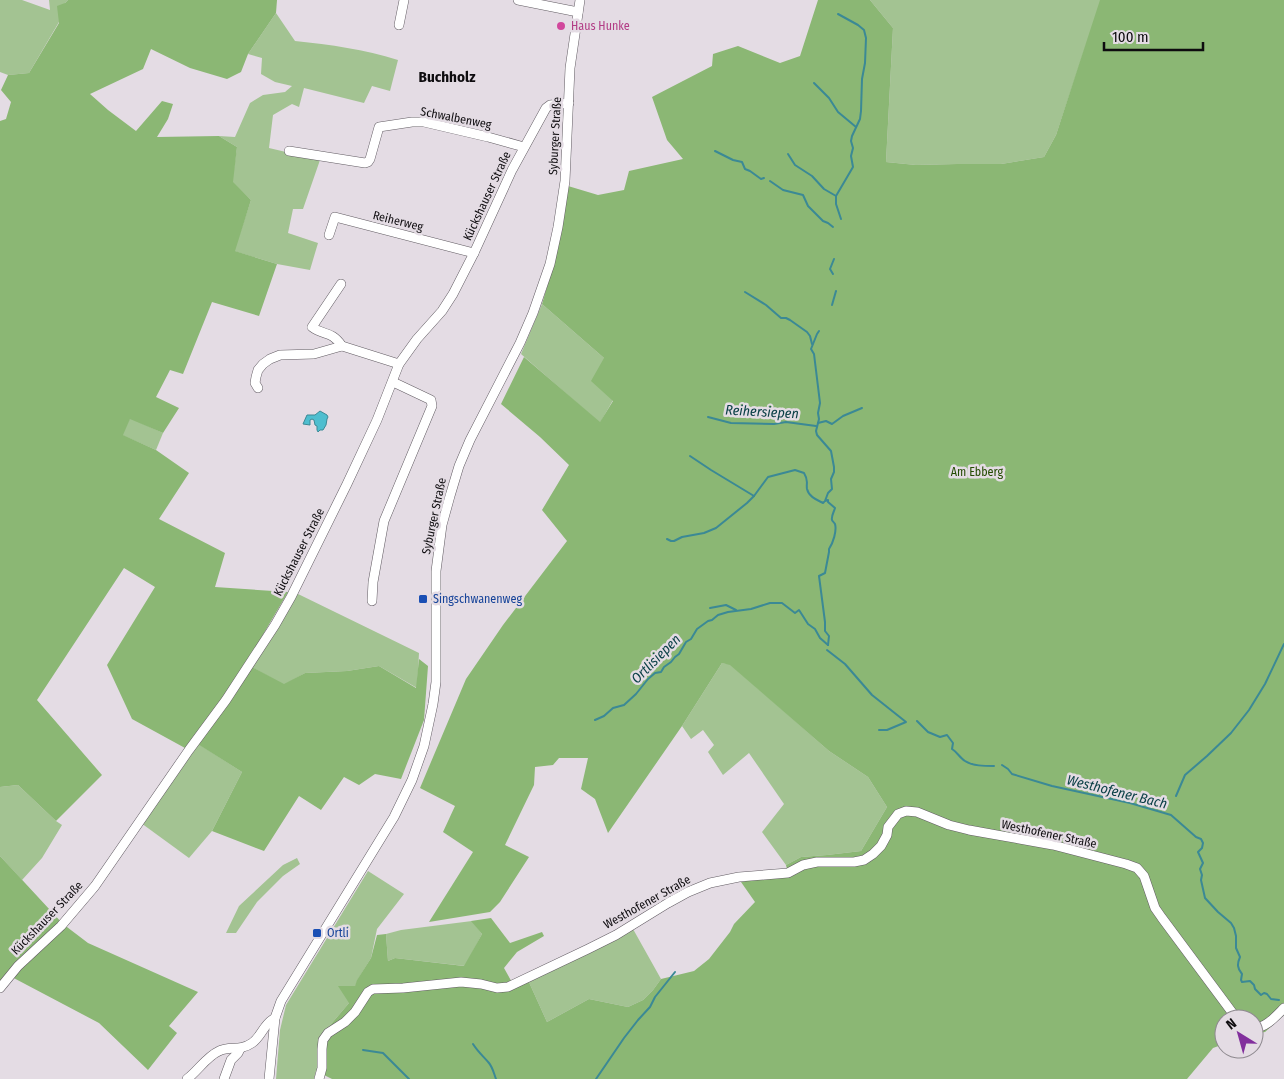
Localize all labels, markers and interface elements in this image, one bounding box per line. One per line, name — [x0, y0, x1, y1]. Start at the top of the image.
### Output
place label: Haus Hunke — [571, 19, 630, 33]
marker: Haus Hunke — [555, 20, 567, 32]
scale bar — [1104, 20, 1203, 52]
text: 100 m — [1112, 28, 1149, 46]
district label: Buchholz — [419, 68, 476, 86]
street label: Syburger Straße — [546, 97, 564, 175]
street label: Schwalbenweg — [419, 104, 493, 132]
street label: Kückshauser Straße — [460, 149, 514, 243]
street label: Reiherweg — [371, 208, 425, 234]
water label: Reihersiepen — [725, 402, 799, 422]
park label: Am Ebberg — [951, 465, 1004, 479]
street label: Syburger Straße — [419, 476, 449, 556]
street label: Kückshauser Straße — [271, 506, 327, 598]
place label: Singschwanenweg — [433, 592, 522, 606]
marker: Singschwanenweg — [417, 593, 429, 605]
water label: Ortlisiepen — [628, 631, 684, 687]
water label: Westhofener Bach — [1065, 771, 1169, 813]
street label: Westhofener Straße — [1000, 817, 1098, 851]
street label: Westhofener Straße — [601, 872, 693, 932]
street label: Kückshauser Straße — [8, 878, 86, 958]
place label: Ortli — [327, 926, 349, 940]
marker: Ortli — [311, 927, 323, 939]
north arrow — [1214, 1009, 1264, 1059]
text: N — [1223, 1015, 1240, 1033]

